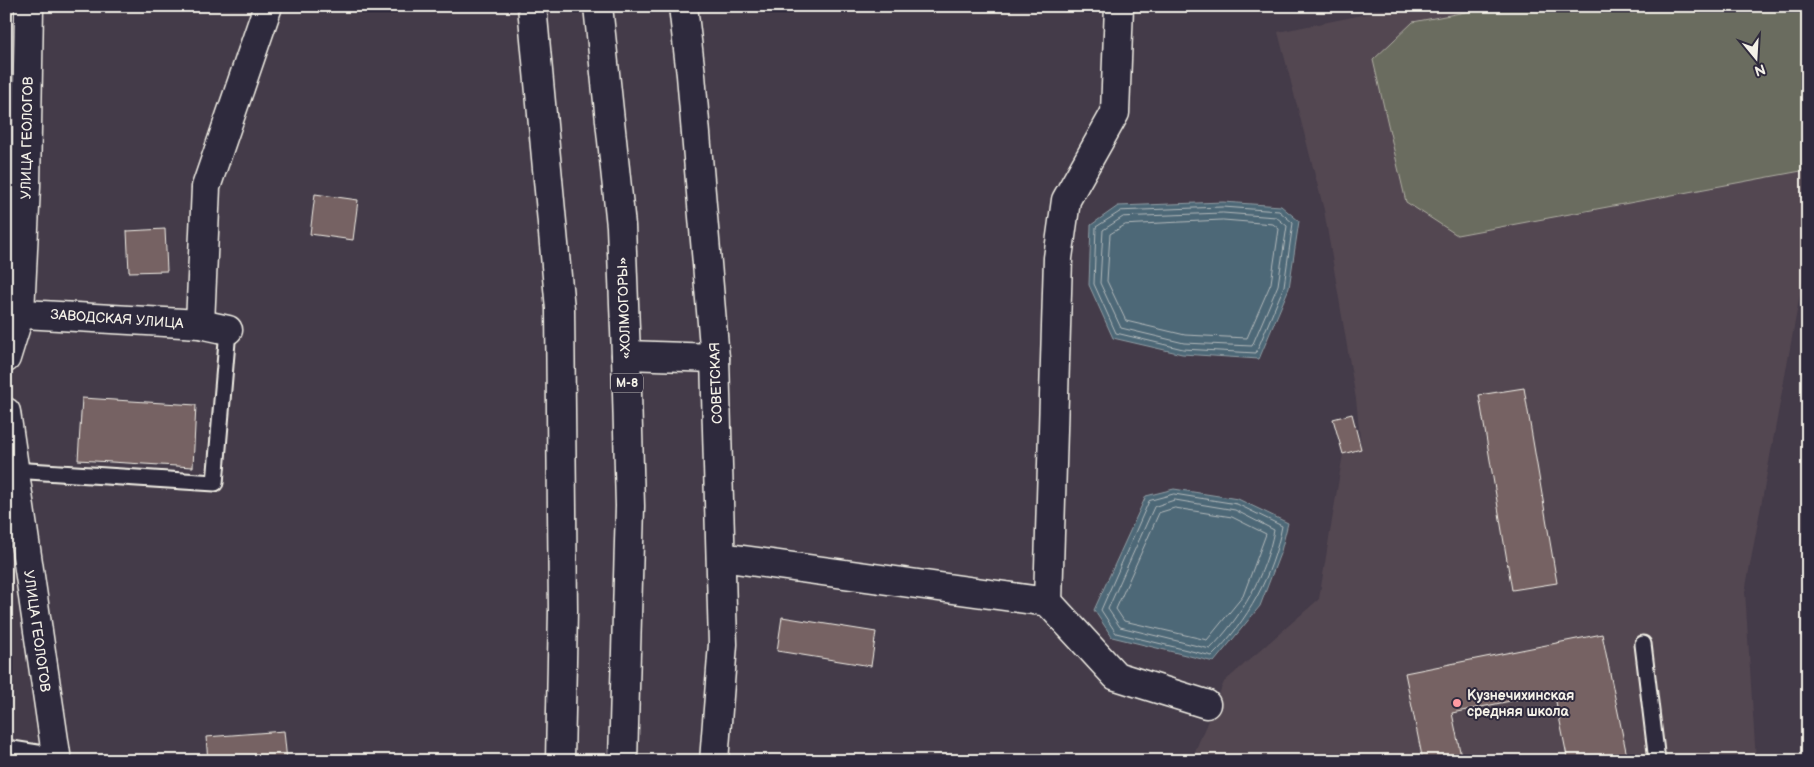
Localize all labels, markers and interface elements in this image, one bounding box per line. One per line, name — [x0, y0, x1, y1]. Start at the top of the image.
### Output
north arrow — [1732, 32, 1782, 82]
text: N — [1752, 60, 1767, 80]
street label: УЛИЦА ГЕОЛОГОВ — [17, 76, 37, 200]
street label: «ХОЛМОГОРЫ» — [614, 256, 634, 359]
street label: ЗАВОДСКАЯ УЛИЦА — [50, 306, 185, 332]
street label: СОВЕТСКАЯ — [706, 342, 726, 424]
road number: М-8 — [611, 373, 643, 392]
street label: УЛИЦА ГЕОЛОГОВ — [20, 569, 54, 693]
place label: Кузнечихинская средняя школа — [1467, 687, 1574, 720]
marker: Кузнечихинская средняя школа — [1451, 697, 1463, 709]

